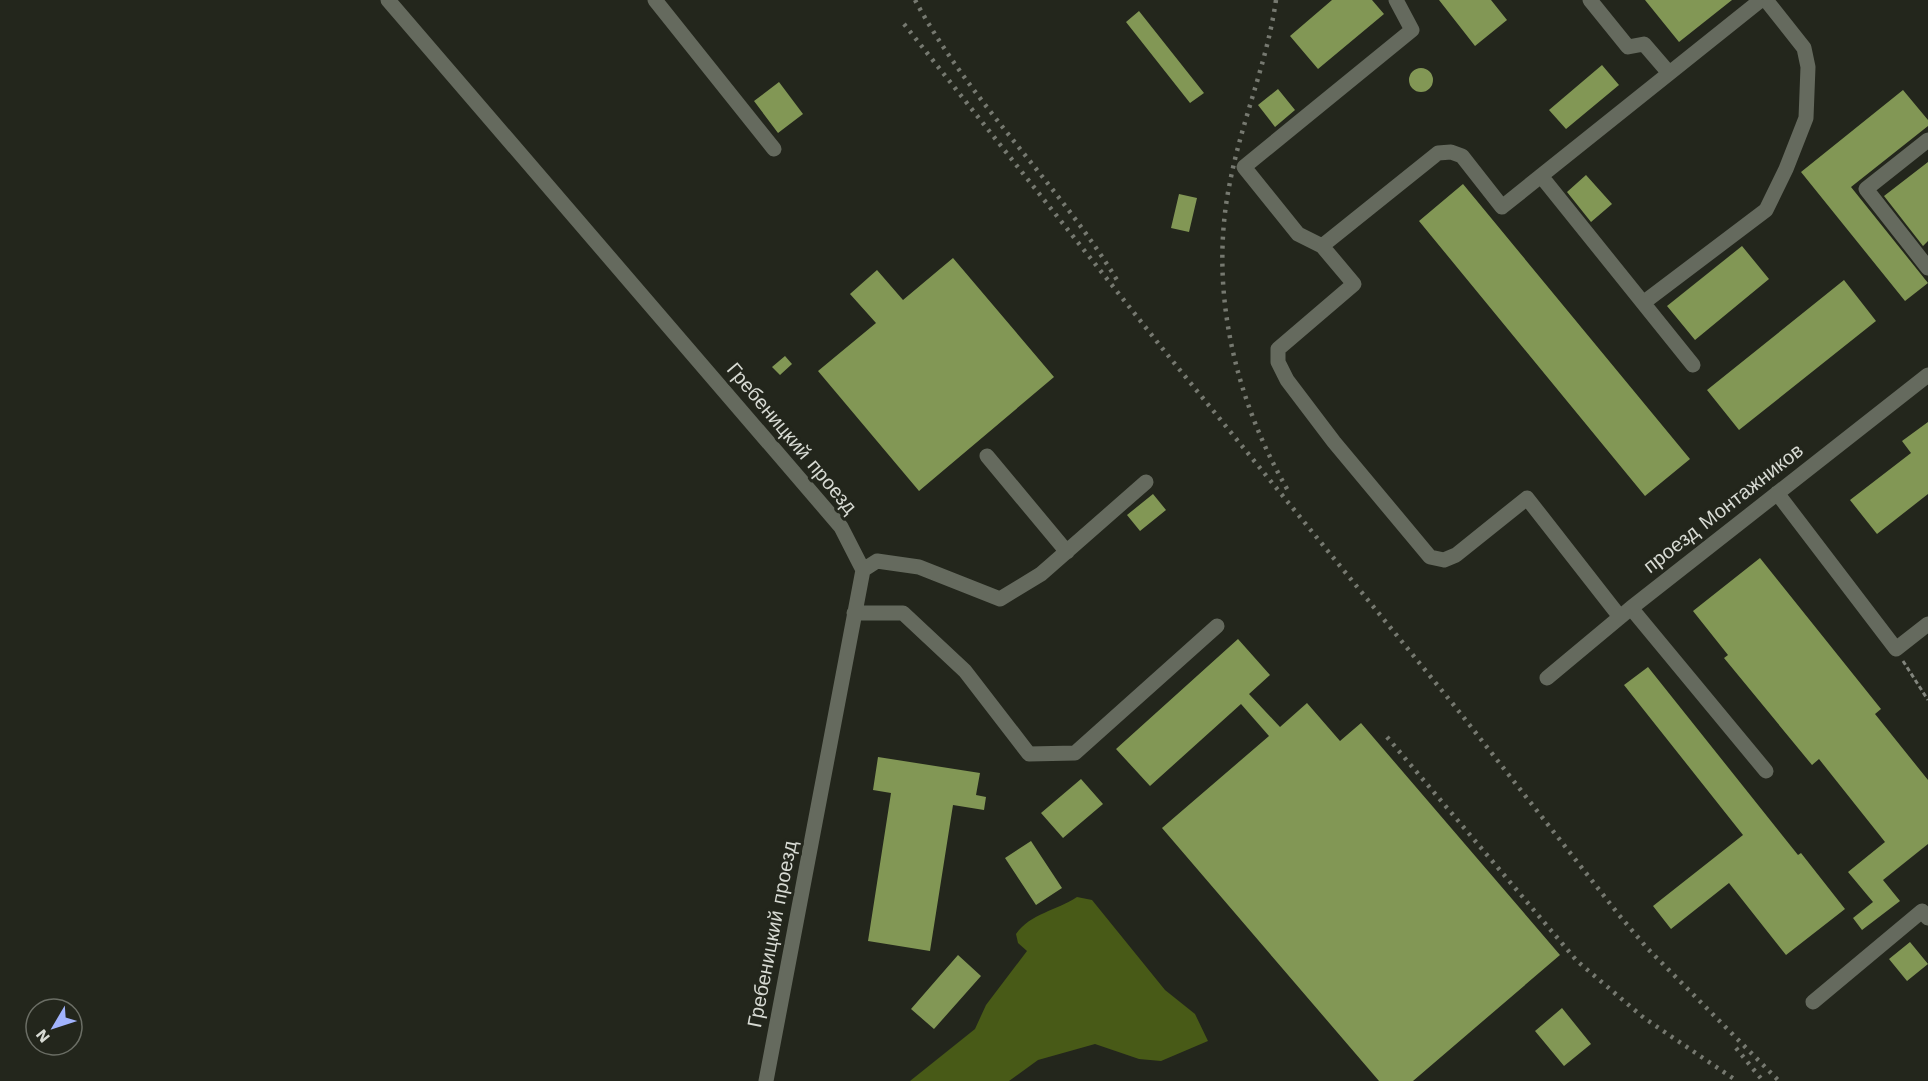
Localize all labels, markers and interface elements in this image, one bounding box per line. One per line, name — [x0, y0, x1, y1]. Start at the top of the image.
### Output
street label: Гребеницкий проезд — [722, 358, 862, 519]
street label: проезд Монтажников — [1638, 438, 1808, 578]
street label: Гребеницкий проезд — [742, 838, 802, 1029]
north arrow — [24, 997, 84, 1057]
text: N — [32, 1026, 54, 1047]

